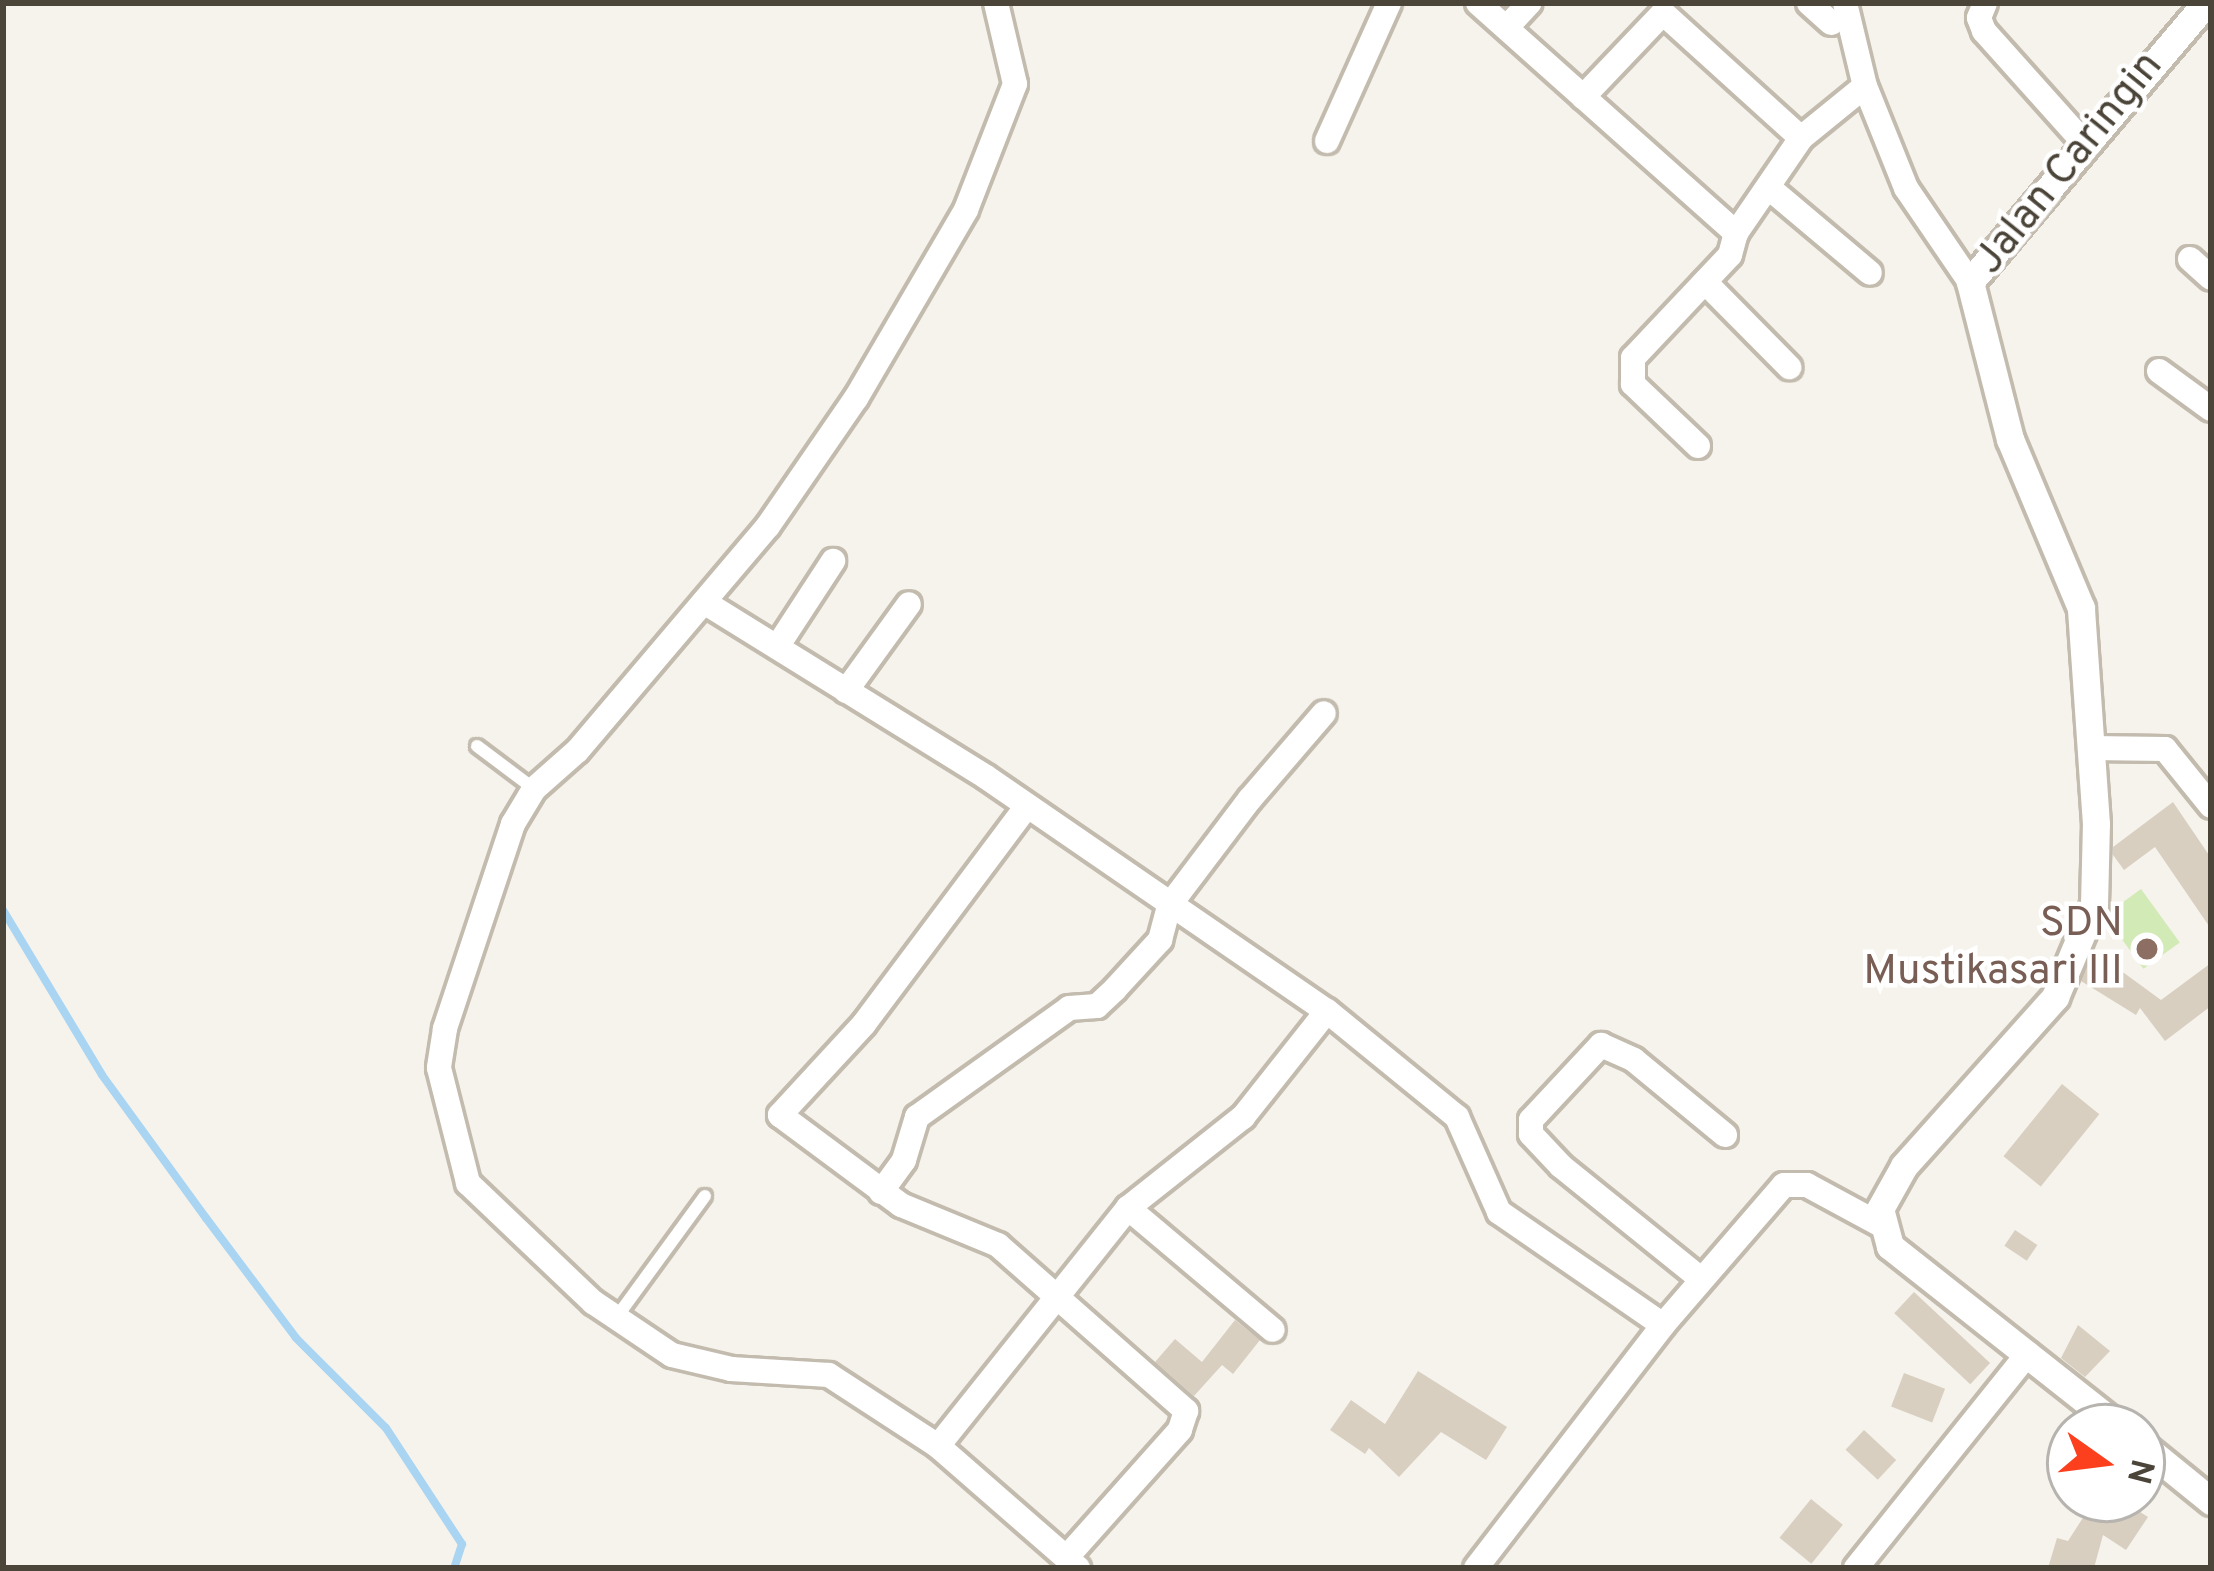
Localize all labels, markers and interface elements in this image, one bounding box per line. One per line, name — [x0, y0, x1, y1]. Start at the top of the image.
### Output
street label: Jalan Caringin — [1965, 43, 2175, 285]
place label: SDN Mustikasari III — [1863, 900, 2123, 998]
marker: SDN Mustikasari III — [2134, 936, 2160, 962]
north arrow — [2046, 1403, 2166, 1523]
text: N — [2115, 1454, 2161, 1488]

